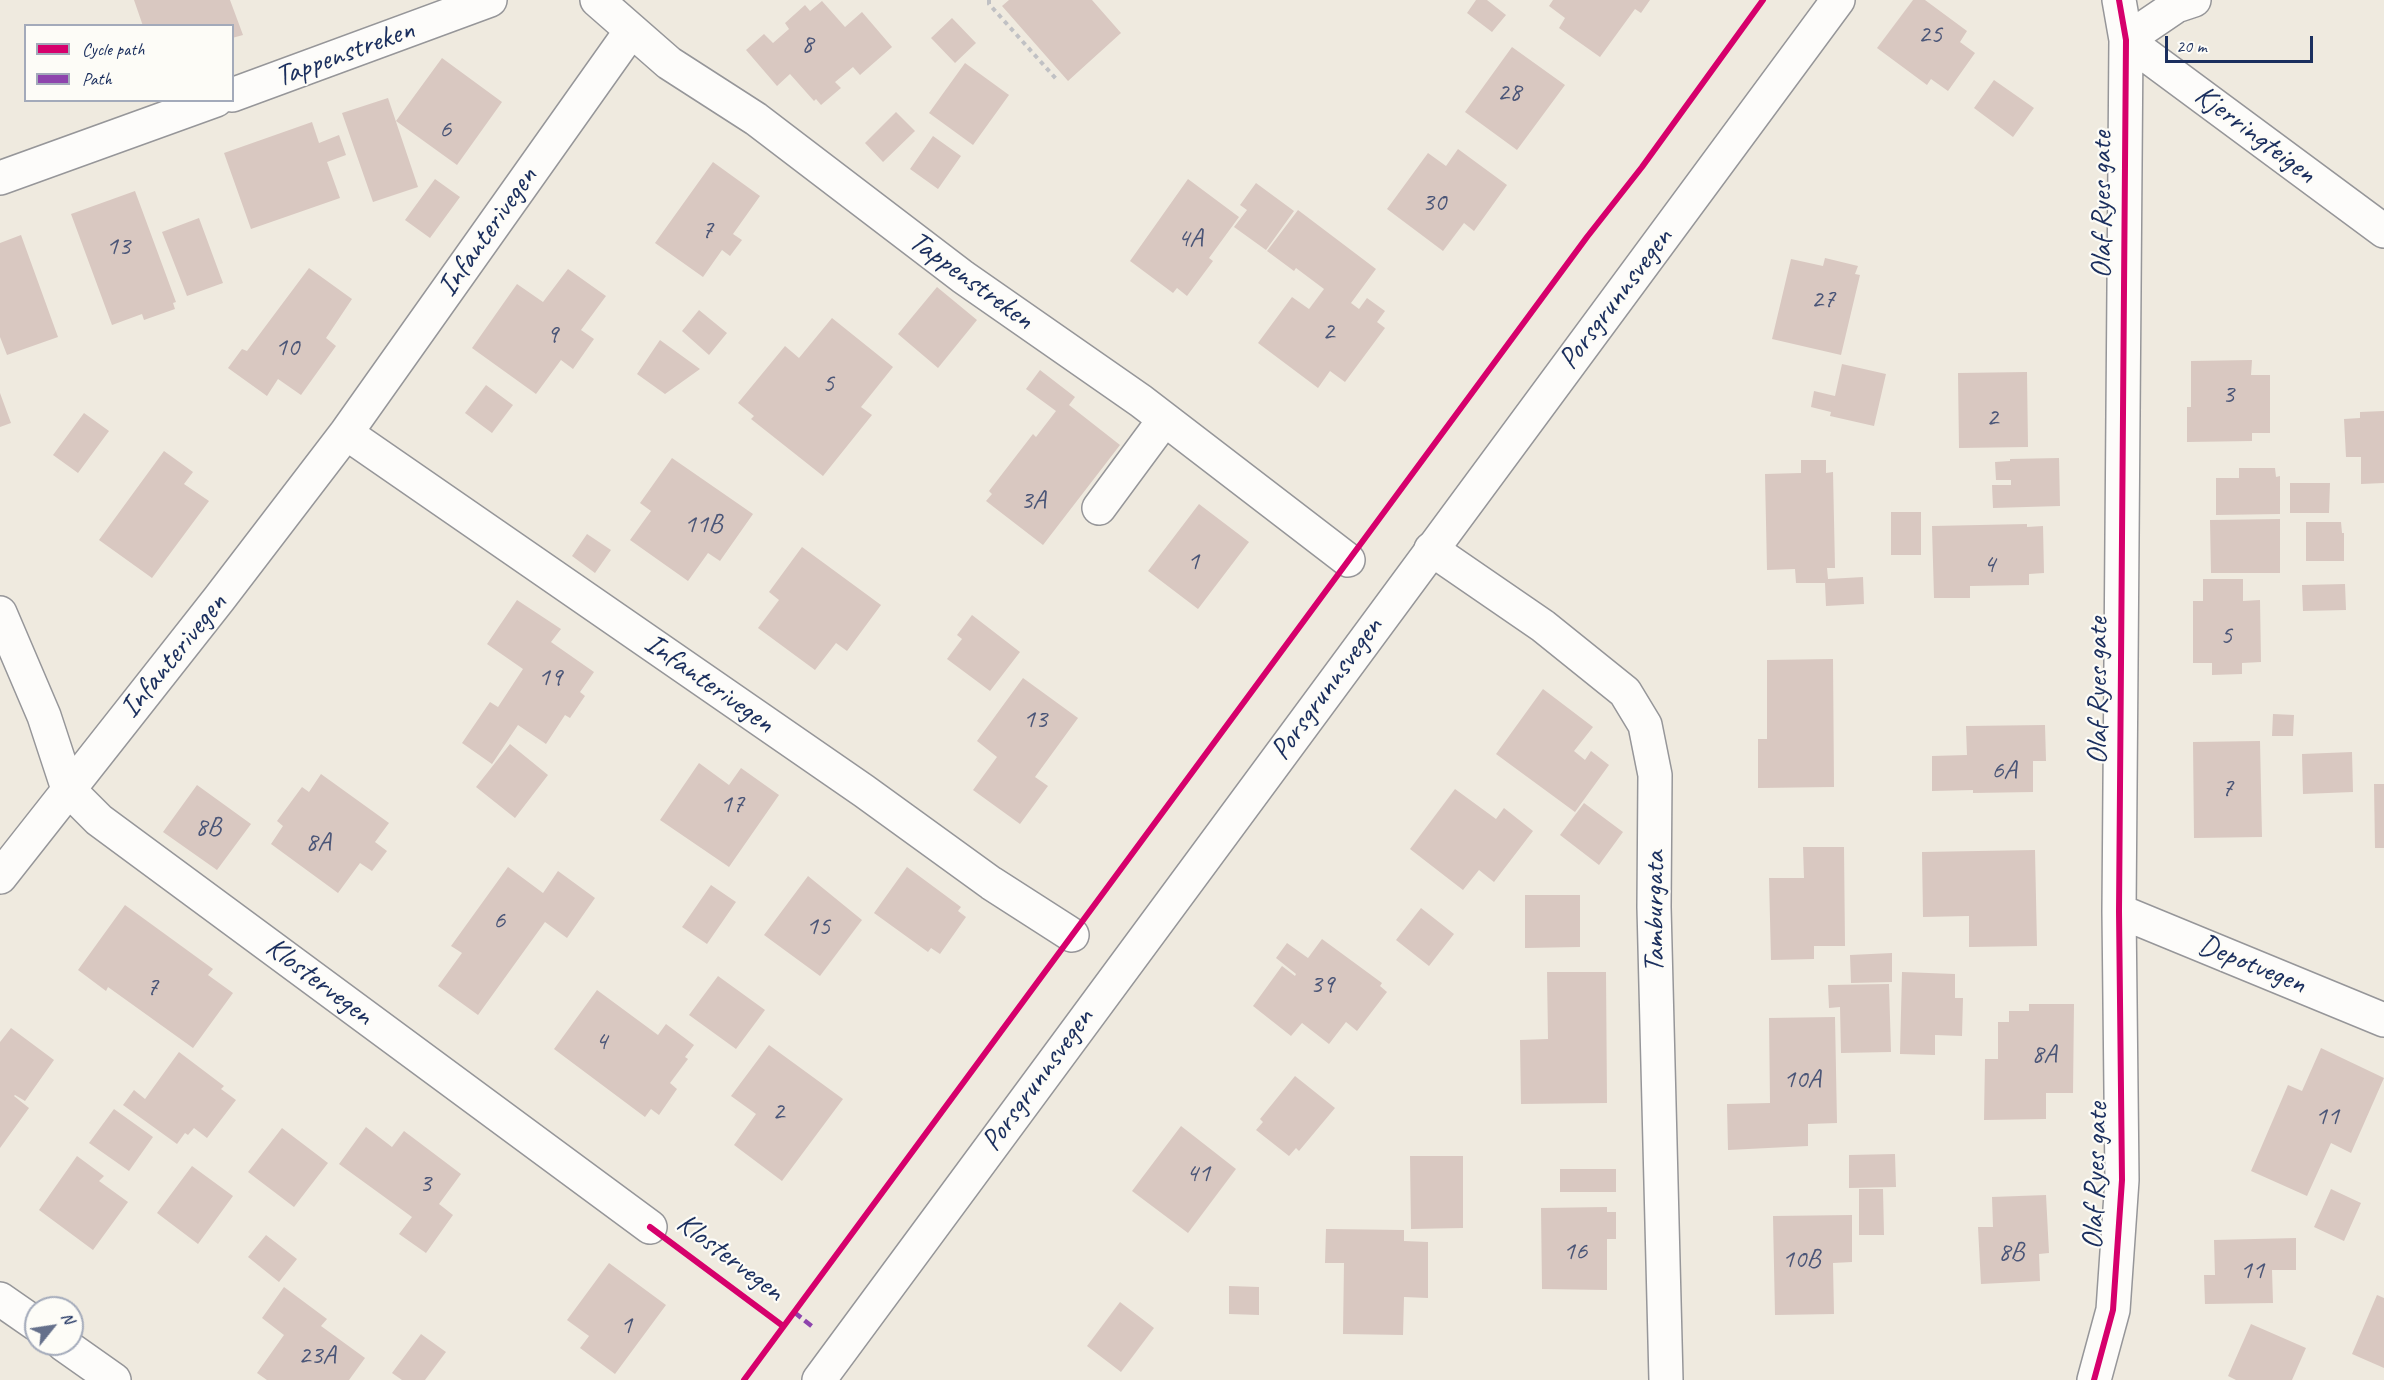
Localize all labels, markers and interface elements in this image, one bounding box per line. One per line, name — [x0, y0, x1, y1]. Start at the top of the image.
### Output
street label: Tappenstreken — [271, 12, 419, 96]
house number: 25 — [1918, 19, 1942, 51]
legend — [24, 24, 234, 102]
scale bar — [2168, 24, 2316, 62]
house number: 8 — [801, 29, 813, 61]
text: 20 m — [2176, 35, 2207, 57]
text: Cycle path — [82, 38, 144, 60]
text: Path — [82, 68, 112, 90]
house number: 28 — [1497, 77, 1521, 109]
street label: Kjerringteigen — [2187, 78, 2323, 192]
house number: 6 — [439, 114, 451, 146]
street label: Olaf Ryes gate — [2084, 131, 2120, 279]
street label: Infanterivegen — [430, 160, 546, 304]
house number: 30 — [1422, 187, 1446, 219]
house number: 7 — [701, 215, 713, 247]
street label: Porsgrunnsvegen — [1551, 221, 1681, 377]
house number: 4A — [1177, 223, 1203, 255]
street label: Tappenstreken — [902, 224, 1040, 338]
house number: 13 — [106, 231, 130, 263]
house number: 27 — [1811, 284, 1835, 316]
house number: 2 — [1322, 316, 1334, 348]
house number: 9 — [546, 319, 558, 351]
house number: 10 — [275, 332, 299, 364]
house number: 5 — [822, 368, 834, 400]
house number: 3 — [2222, 379, 2234, 411]
house number: 2 — [1986, 402, 1998, 434]
house number: 3A — [1020, 485, 1046, 517]
house number: 11B — [684, 509, 722, 541]
house number: 1 — [1187, 546, 1199, 578]
house number: 4 — [1983, 549, 1995, 581]
street label: Infanterivegen — [113, 586, 235, 726]
street label: Porsgrunnsvegen — [1263, 610, 1391, 768]
street label: Olaf Ryes gate — [2080, 617, 2116, 765]
house number: 5 — [2220, 620, 2232, 652]
street label: Infanterivegen — [637, 626, 781, 742]
house number: 19 — [538, 662, 562, 694]
house number: 13 — [1023, 704, 1047, 736]
house number: 6A — [1991, 755, 2017, 787]
house number: 7 — [2221, 773, 2233, 805]
house number: 17 — [720, 789, 744, 821]
house number: 8B — [195, 812, 221, 844]
house number: 8A — [305, 827, 331, 859]
street label: Tamburgata — [1637, 851, 1673, 973]
house number: 6 — [493, 905, 505, 937]
house number: 15 — [806, 911, 830, 943]
street label: Depotvegen — [2193, 927, 2311, 1003]
street label: Klostervegen — [258, 930, 380, 1034]
house number: 39 — [1310, 969, 1334, 1001]
house number: 7 — [146, 972, 158, 1004]
street label: Porsgrunnsvegen — [974, 1001, 1102, 1159]
house number: 4 — [595, 1026, 607, 1058]
house number: 8A — [2031, 1039, 2057, 1071]
house number: 10A — [1783, 1064, 1821, 1096]
house number: 2 — [772, 1096, 784, 1128]
house number: 11 — [2315, 1101, 2339, 1133]
street label: Olaf Ryes gate — [2075, 1102, 2117, 1250]
house number: 41 — [1186, 1158, 1210, 1190]
house number: 3 — [419, 1168, 431, 1200]
street label: Klostervegen — [669, 1206, 791, 1310]
house number: 16 — [1563, 1236, 1587, 1268]
house number: 8B — [1998, 1237, 2024, 1269]
house number: 10B — [1782, 1244, 1820, 1276]
house number: 11 — [2240, 1255, 2264, 1287]
north arrow — [24, 1296, 84, 1356]
text: N — [57, 1309, 79, 1327]
house number: 1 — [620, 1310, 632, 1342]
house number: 23A — [298, 1340, 336, 1372]

